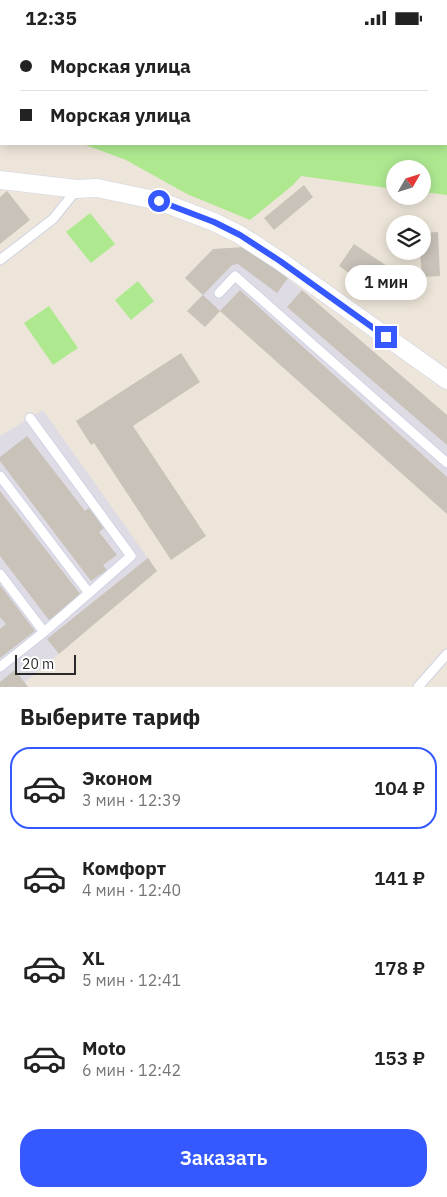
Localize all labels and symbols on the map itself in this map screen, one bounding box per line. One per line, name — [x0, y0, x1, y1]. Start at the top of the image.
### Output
north arrow — [386, 160, 431, 205]
route start — [148, 190, 170, 212]
callout: 1 мин — [345, 265, 427, 299]
route end — [375, 326, 397, 348]
scale bar — [15, 652, 76, 675]

